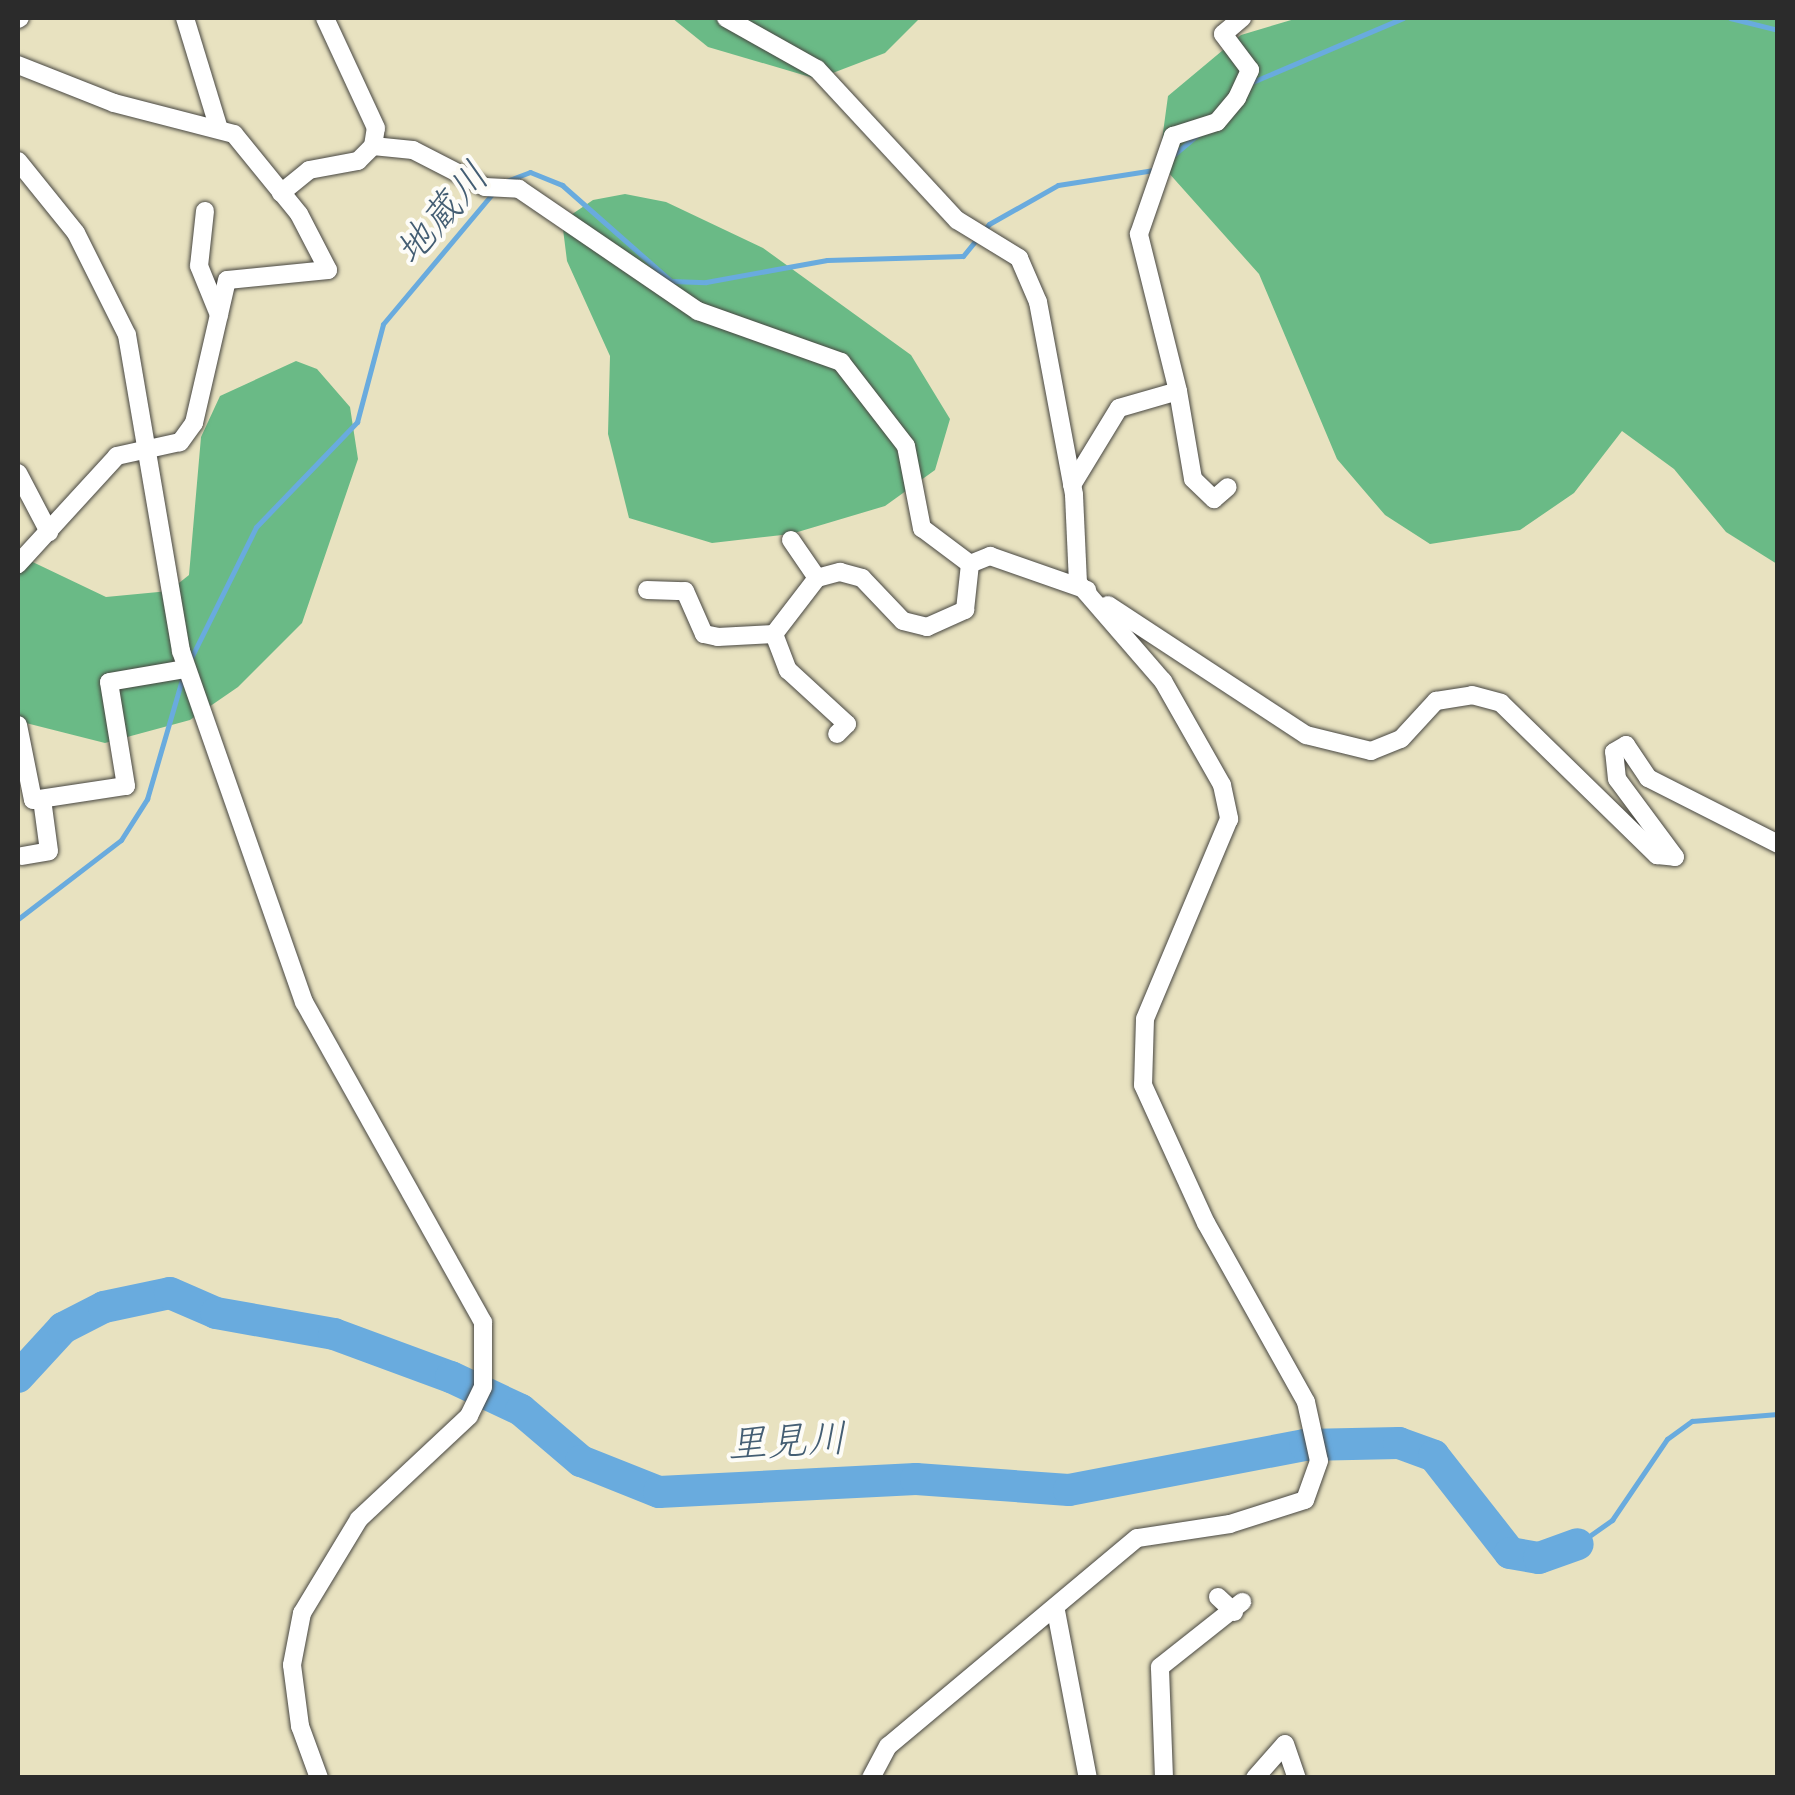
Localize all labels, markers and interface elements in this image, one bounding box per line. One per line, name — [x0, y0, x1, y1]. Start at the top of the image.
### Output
water label: 地蔵川 — [386, 154, 500, 276]
water label: 里見川 — [726, 1416, 848, 1470]

